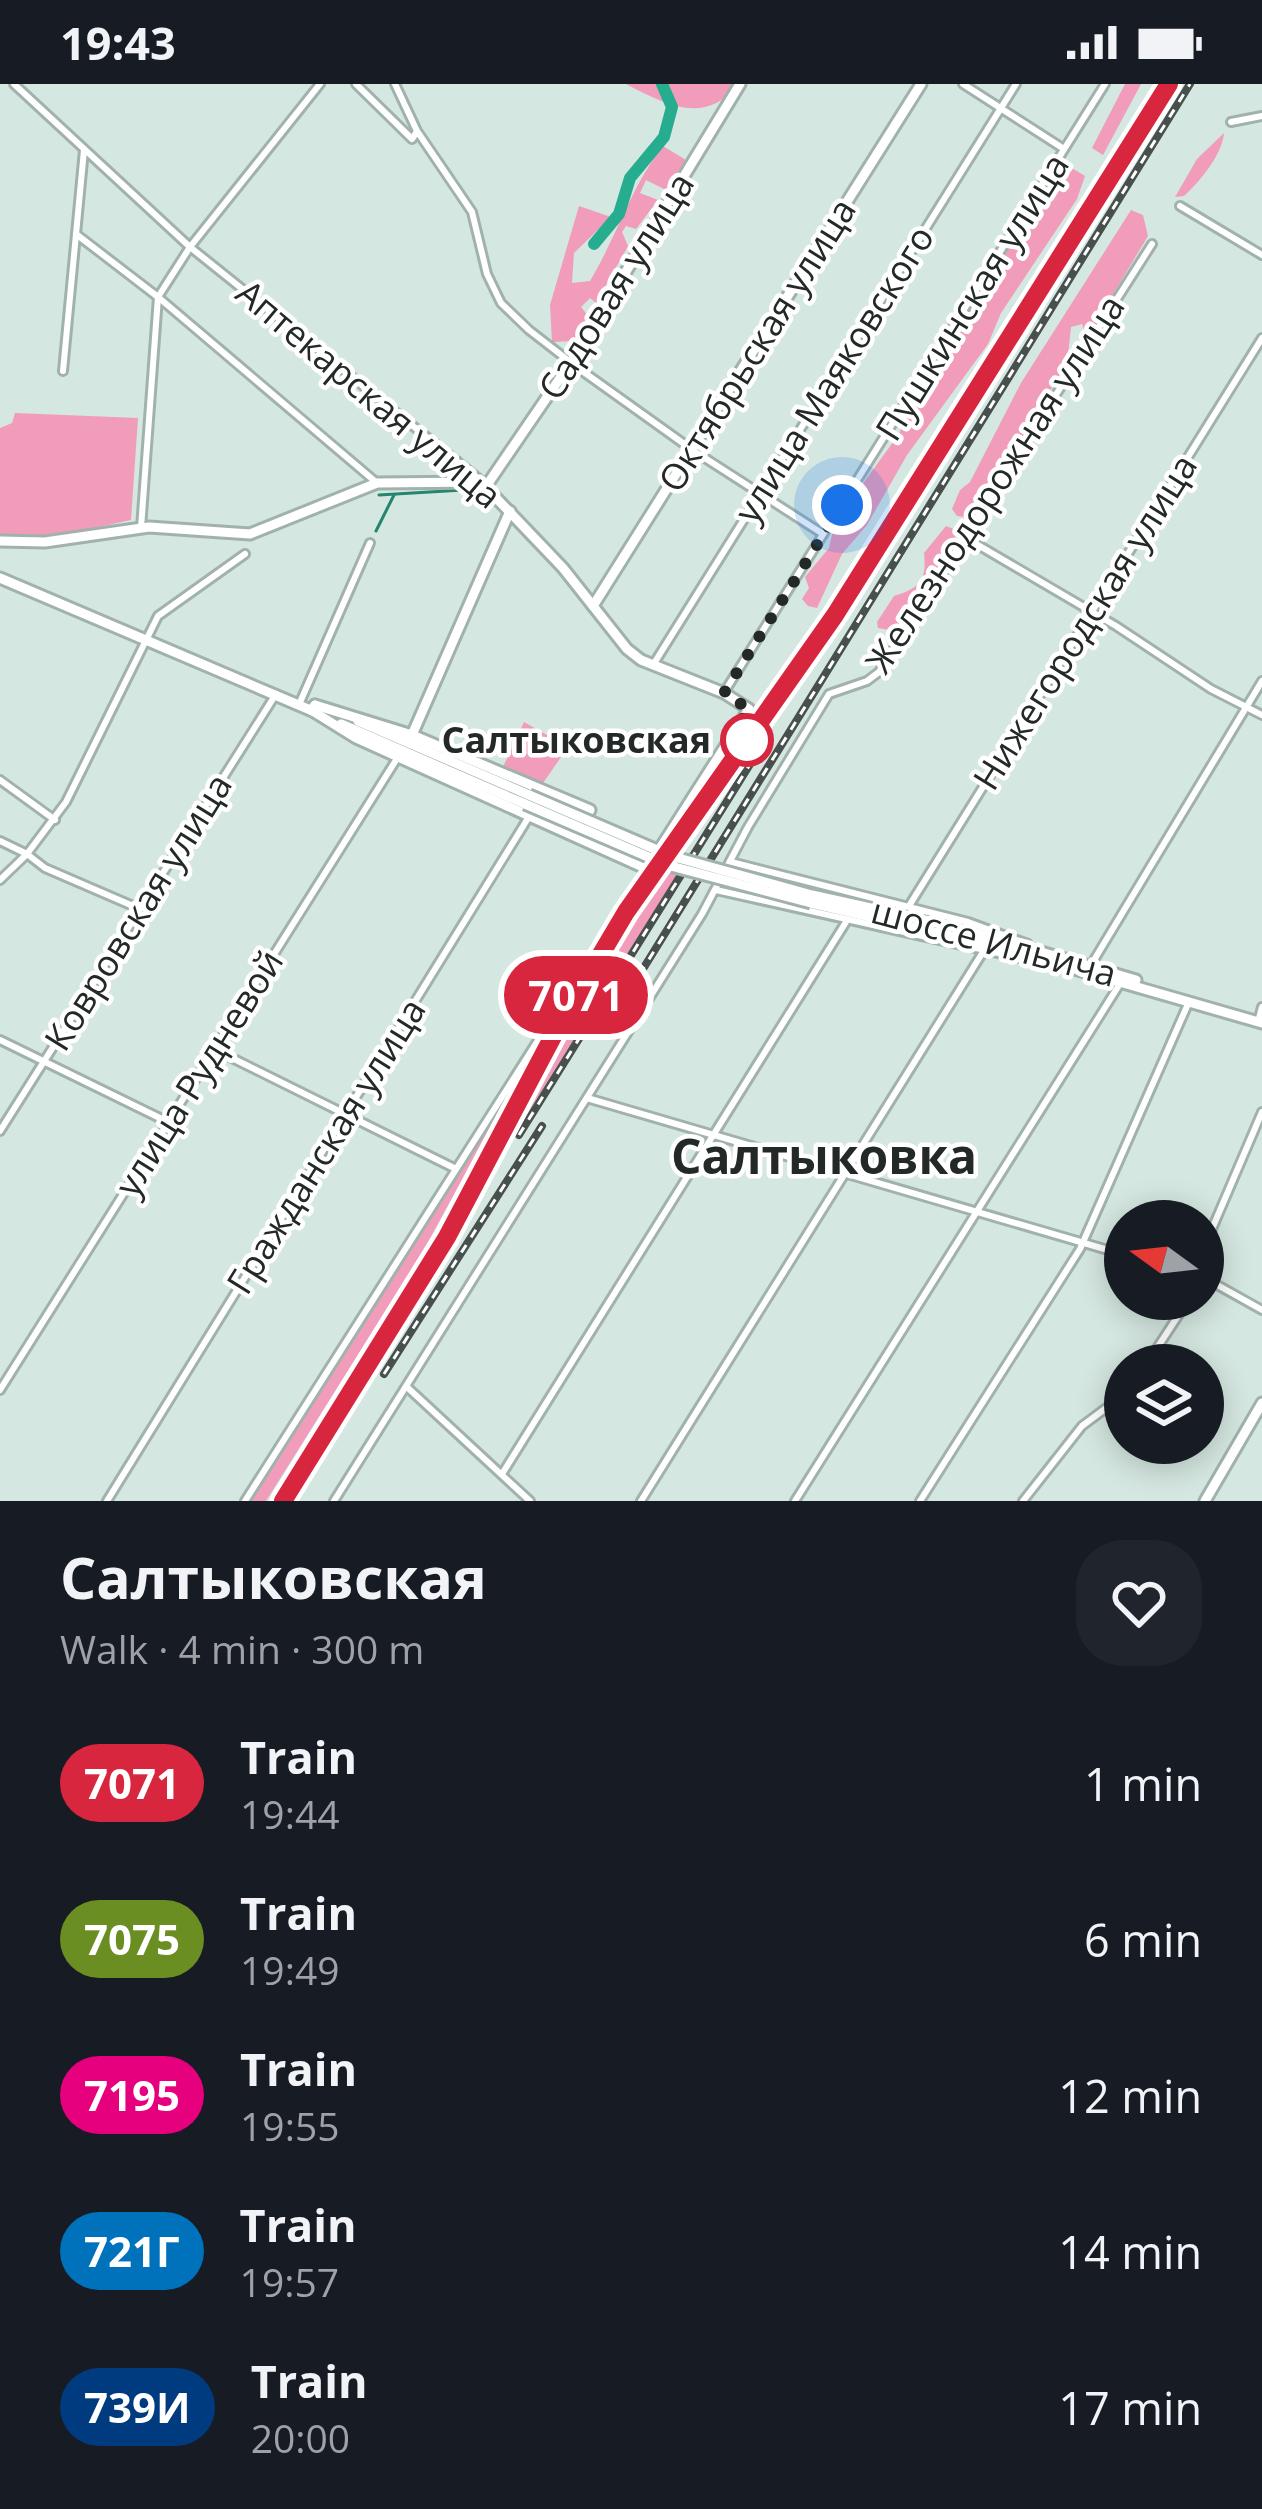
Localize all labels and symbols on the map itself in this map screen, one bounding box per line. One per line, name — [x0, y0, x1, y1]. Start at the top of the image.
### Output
street label: Пушкинская улица — [863, 144, 1080, 450]
street label: Садовая улица — [526, 163, 705, 409]
street label: Октябрьская улица — [646, 189, 867, 501]
street label: улица Маяковского — [722, 216, 945, 531]
street label: Аптекарская улица — [226, 268, 512, 519]
street label: Железнодорожная улица — [854, 285, 1135, 682]
street label: Нижегородская улица — [961, 445, 1208, 799]
your location — [812, 475, 872, 535]
place label: Салтыковская — [441, 715, 711, 764]
marker: Салтыковская — [722, 715, 772, 765]
street label: Ковровская улица — [33, 764, 243, 1059]
street label: шоссе Ильича — [866, 885, 1122, 998]
street label: улица Рудневой — [103, 940, 294, 1205]
line badge: 7071 — [492, 956, 660, 1034]
street label: Гражданская улица — [215, 989, 436, 1303]
district label: Салтыковка — [671, 1123, 977, 1188]
north arrow — [1104, 1200, 1224, 1320]

